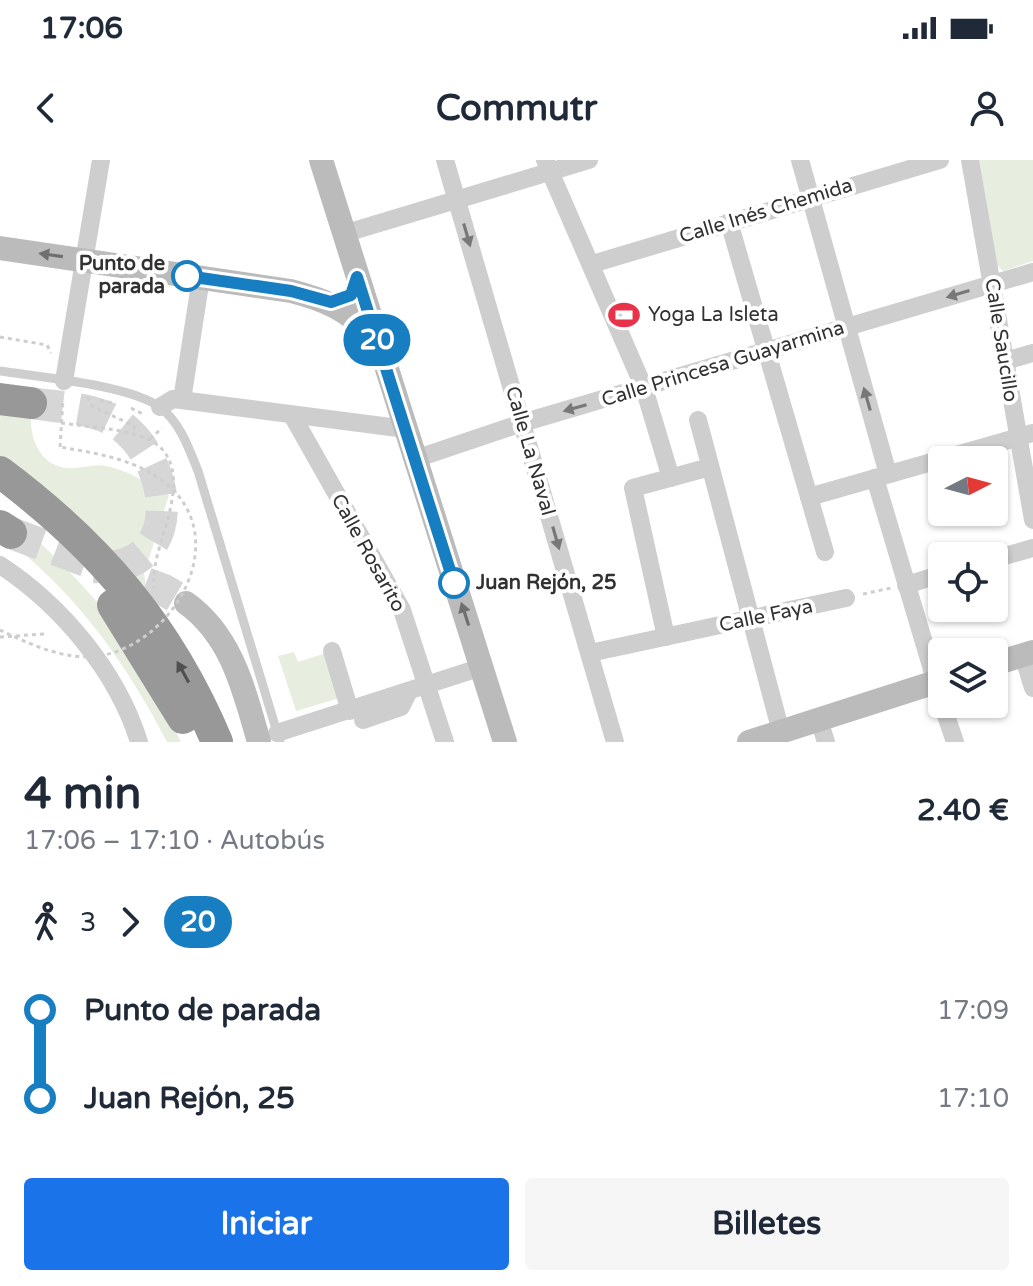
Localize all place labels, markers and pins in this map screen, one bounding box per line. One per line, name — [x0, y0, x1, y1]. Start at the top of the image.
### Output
place label: Punto de parada — [79, 252, 165, 299]
marker: Punto de parada — [172, 261, 202, 291]
sports icon: Yoga La Isleta — [607, 298, 641, 332]
place label: Yoga La Isleta — [648, 303, 779, 327]
marker: Juan Rejón, 25 — [439, 568, 469, 598]
place label: Juan Rejón, 25 — [475, 571, 617, 595]

